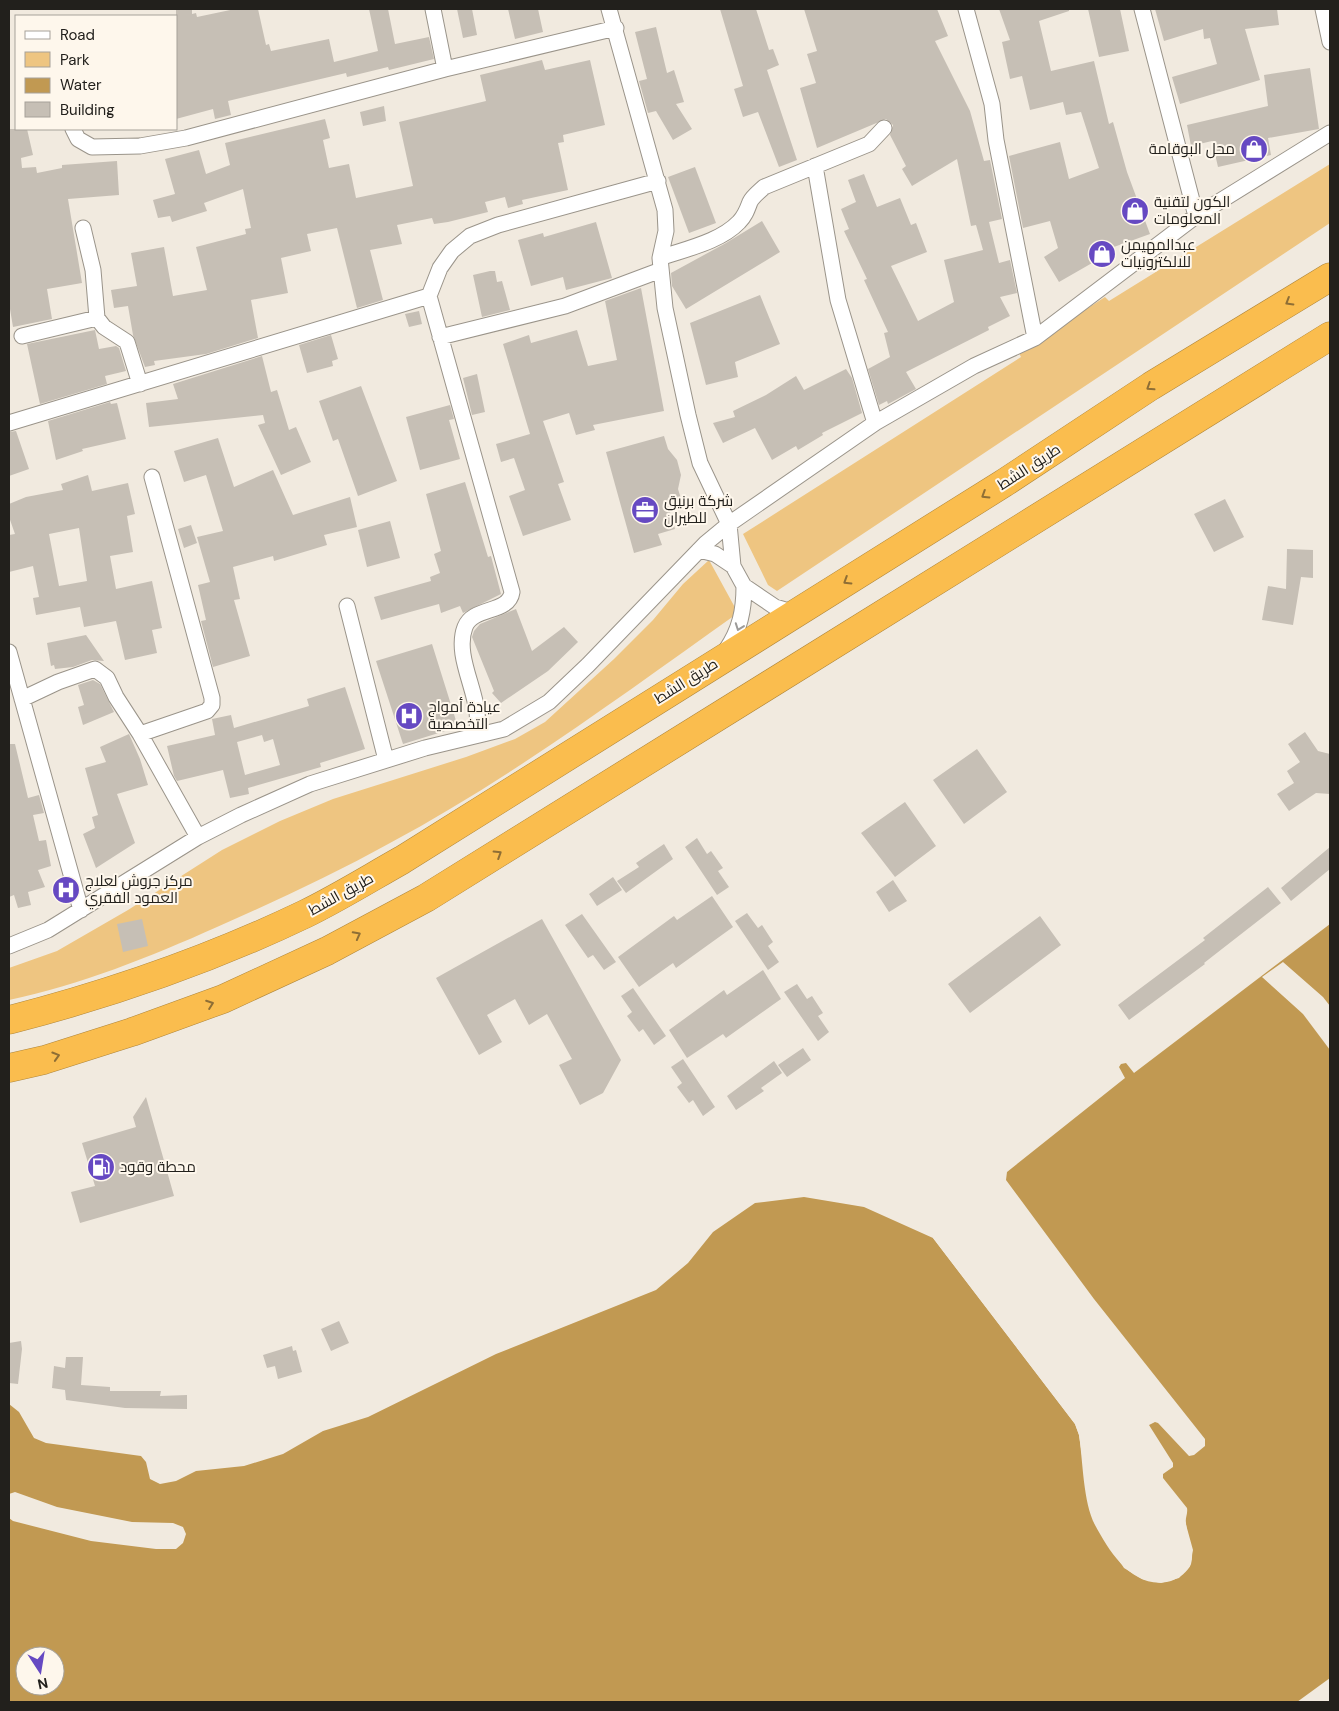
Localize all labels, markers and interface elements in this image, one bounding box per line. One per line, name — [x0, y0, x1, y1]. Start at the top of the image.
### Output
legend — [15, 15, 178, 130]
text: Road — [60, 25, 95, 45]
text: Park — [60, 50, 90, 70]
text: Water — [60, 75, 102, 95]
text: Building — [60, 100, 115, 120]
shop icon: محل البوقامة — [1239, 134, 1269, 164]
place label: محل البوقامة — [1149, 139, 1235, 159]
place label: الكون لتقنية المعلومات — [1154, 192, 1230, 229]
shop icon: الكون لتقنية المعلومات — [1120, 196, 1150, 226]
place label: عبدالمهيمن للالكترونيات — [1121, 235, 1196, 272]
shop icon: عبدالمهيمن للالكترونيات — [1087, 239, 1117, 269]
one-way arrow — [1285, 296, 1294, 305]
one-way arrow — [1146, 381, 1156, 390]
street label: طريق الشط — [994, 439, 1064, 495]
one-way arrow — [981, 489, 990, 498]
place label: شركة برنيق للطيران — [664, 491, 733, 528]
office icon: شركة برنيق للطيران — [630, 495, 660, 525]
one-way arrow — [843, 575, 853, 584]
one-way arrow — [735, 623, 745, 631]
street label: طريق الشط — [650, 654, 722, 708]
place label: عيادة أمواج التخصصية — [428, 697, 501, 734]
hospital icon: عيادة أمواج التخصصية — [394, 701, 424, 731]
one-way arrow — [492, 850, 501, 860]
street label: طريق الشط — [305, 868, 377, 920]
place label: مركز جروش لعلاج العمود الفقري — [85, 871, 193, 910]
hospital icon: مركز جروش لعلاج العمود الفقري — [51, 875, 81, 905]
one-way arrow — [352, 931, 361, 941]
one-way arrow — [205, 1000, 214, 1010]
one-way arrow — [51, 1051, 60, 1061]
fuel station icon: محطة وقود — [86, 1152, 116, 1182]
place label: محطة وقود — [120, 1157, 196, 1177]
north arrow — [15, 1646, 65, 1696]
text: N — [36, 1674, 50, 1694]

